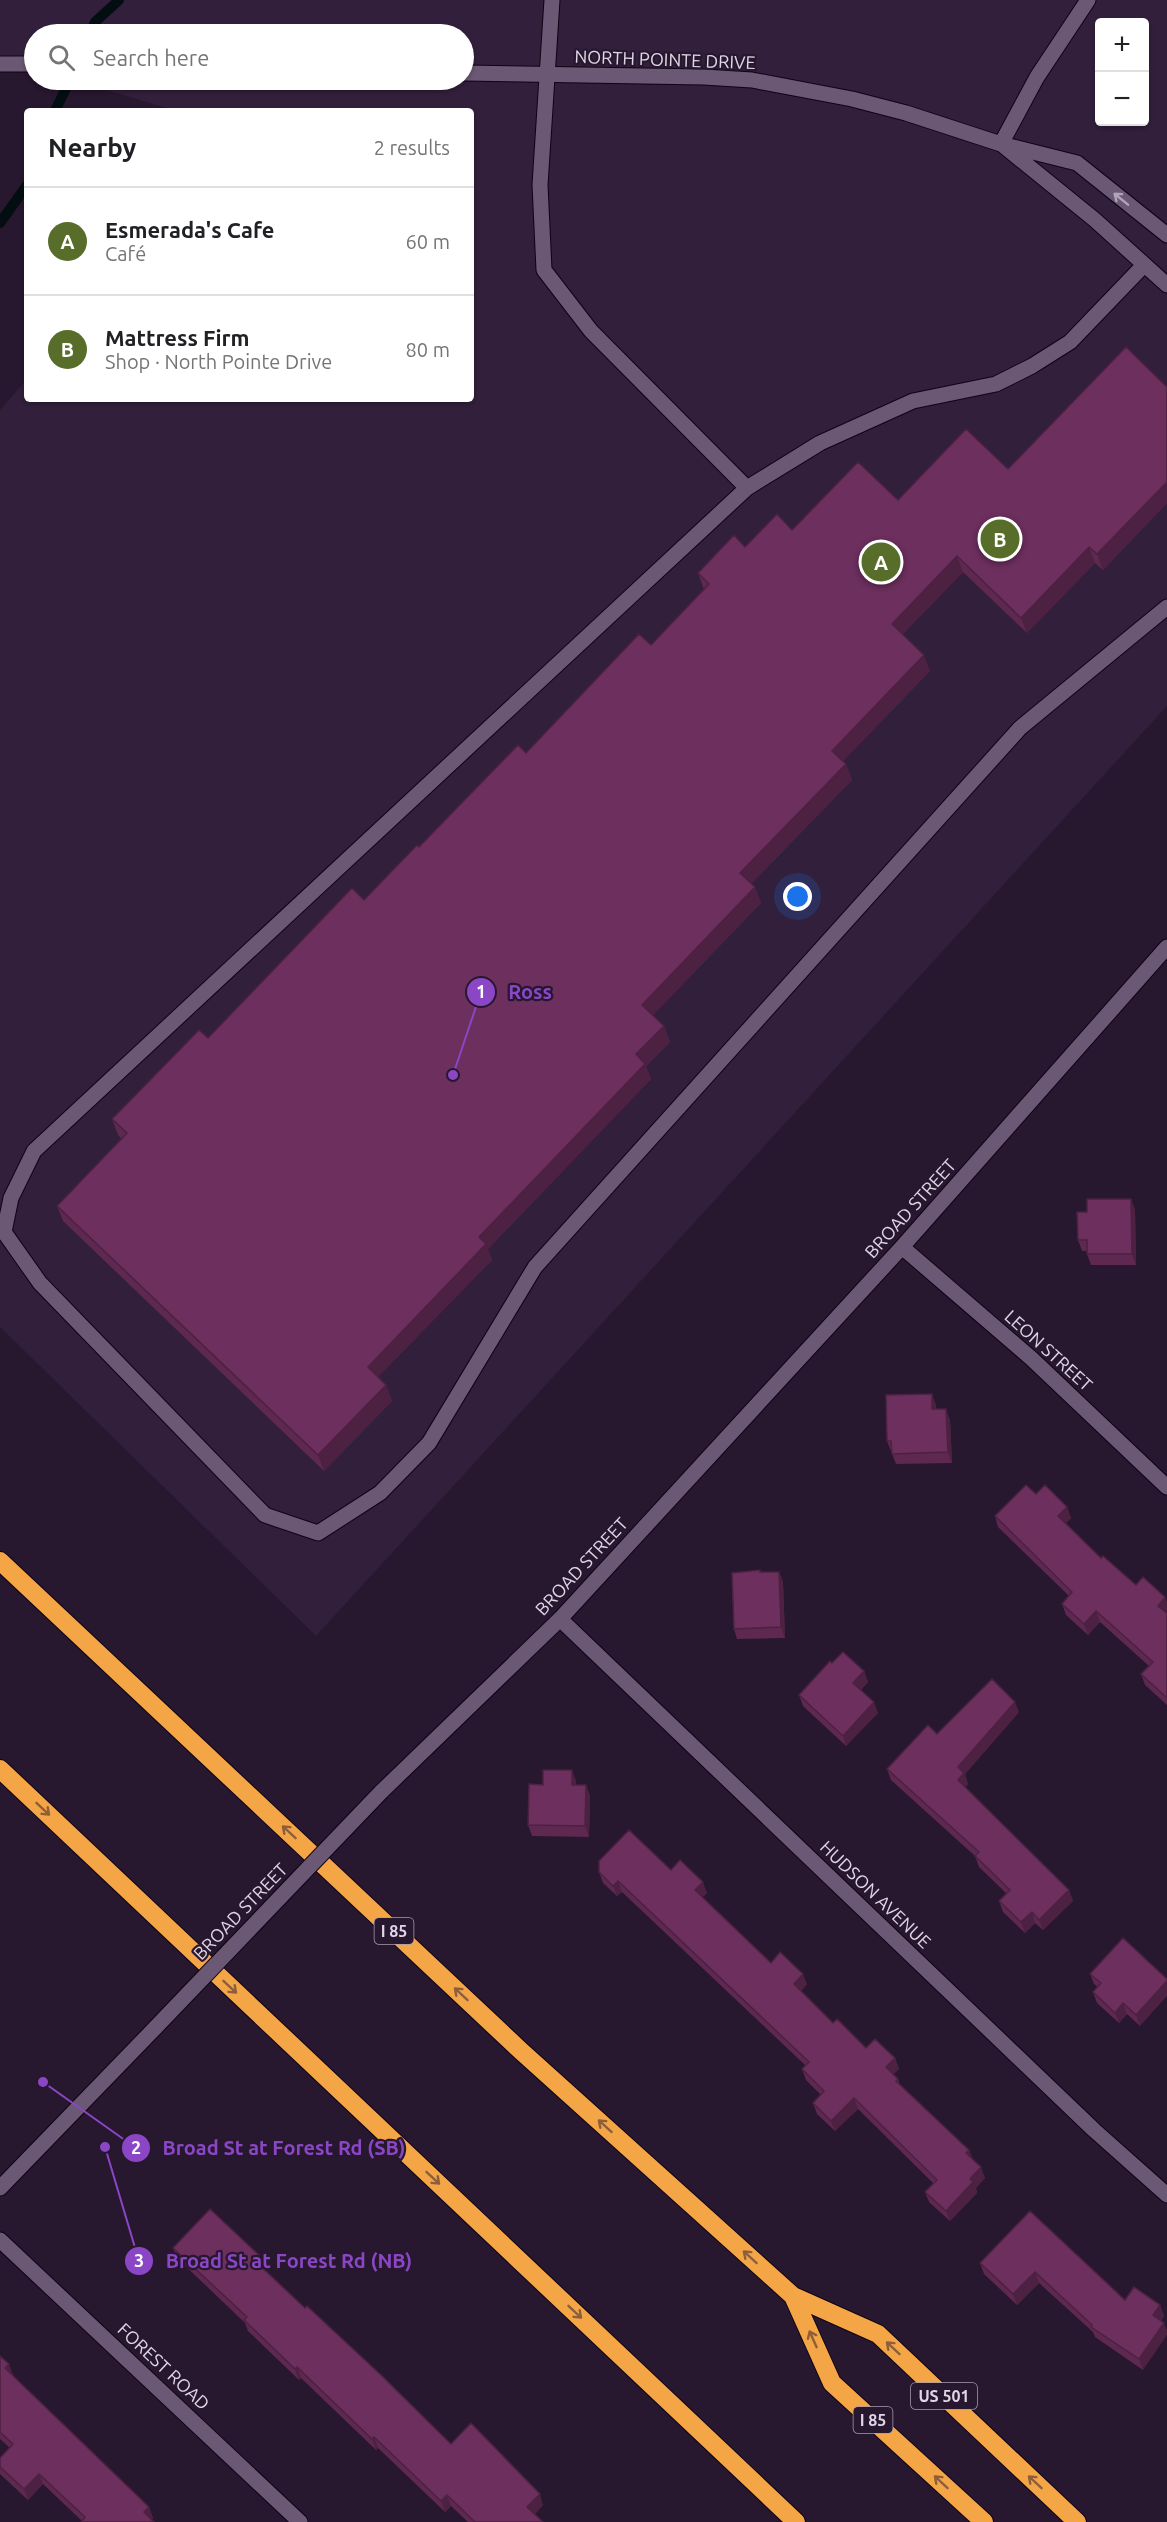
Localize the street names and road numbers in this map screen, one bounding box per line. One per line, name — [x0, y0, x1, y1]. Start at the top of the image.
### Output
street label: NORTH POINTE DRIVE — [574, 46, 756, 72]
street label: BROAD STREET — [860, 1155, 960, 1261]
street label: LEON STREET — [1001, 1306, 1097, 1394]
street label: BROAD STREET — [531, 1513, 631, 1619]
street label: HUDSON AVENUE — [817, 1836, 935, 1952]
street label: BROAD STREET — [189, 1859, 291, 1963]
road number: I 85 — [374, 1918, 414, 1944]
street label: FOREST ROAD — [114, 2319, 214, 2413]
road number: US 501 — [911, 2383, 977, 2409]
road number: I 85 — [854, 2407, 892, 2433]

